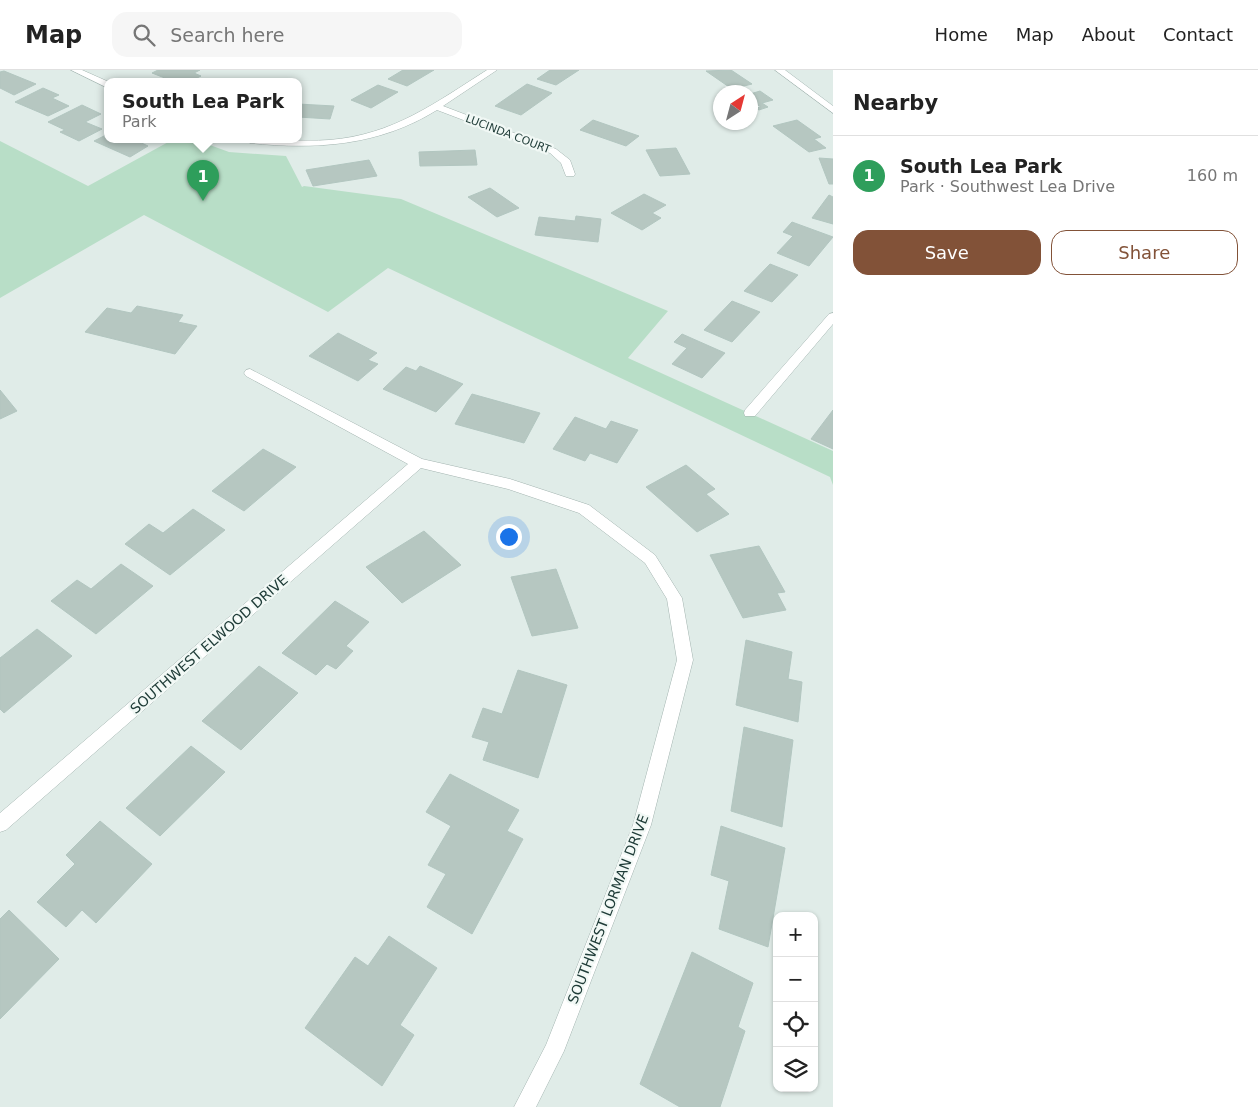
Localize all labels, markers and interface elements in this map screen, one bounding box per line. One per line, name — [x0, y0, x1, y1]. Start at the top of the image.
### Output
search box — [112, 12, 462, 57]
text: Map — [25, 21, 82, 49]
icon: search — [130, 21, 158, 49]
text: Search here — [170, 24, 284, 46]
text: Home — [935, 24, 988, 45]
text: Map — [1016, 24, 1054, 45]
text: About — [1082, 24, 1135, 45]
text: Contact — [1163, 24, 1233, 45]
popup — [104, 78, 302, 143]
north arrow — [713, 85, 758, 130]
text: South Lea Park — [122, 90, 284, 112]
text: Nearby — [853, 91, 938, 115]
text: Park — [122, 112, 156, 131]
street label: LUCINDA COURT — [464, 112, 553, 156]
text: South Lea Park — [900, 155, 1062, 177]
pin: 1 — [187, 160, 219, 201]
text: 1 — [863, 166, 875, 185]
text: 160 m — [1187, 166, 1238, 185]
text: Park · Southwest Lea Drive — [900, 177, 1115, 196]
button: Save — [853, 230, 1041, 275]
button: Share — [1051, 230, 1238, 275]
your location — [496, 524, 522, 550]
street label: SOUTHWEST ELWOOD DRIVE — [127, 571, 291, 717]
street label: SOUTHWEST LORMAN DRIVE — [564, 812, 652, 1006]
map controls — [773, 912, 818, 1092]
button: + — [773, 912, 818, 957]
button: − — [773, 957, 818, 1002]
button: locate — [773, 1002, 818, 1047]
button: layers — [773, 1047, 818, 1092]

